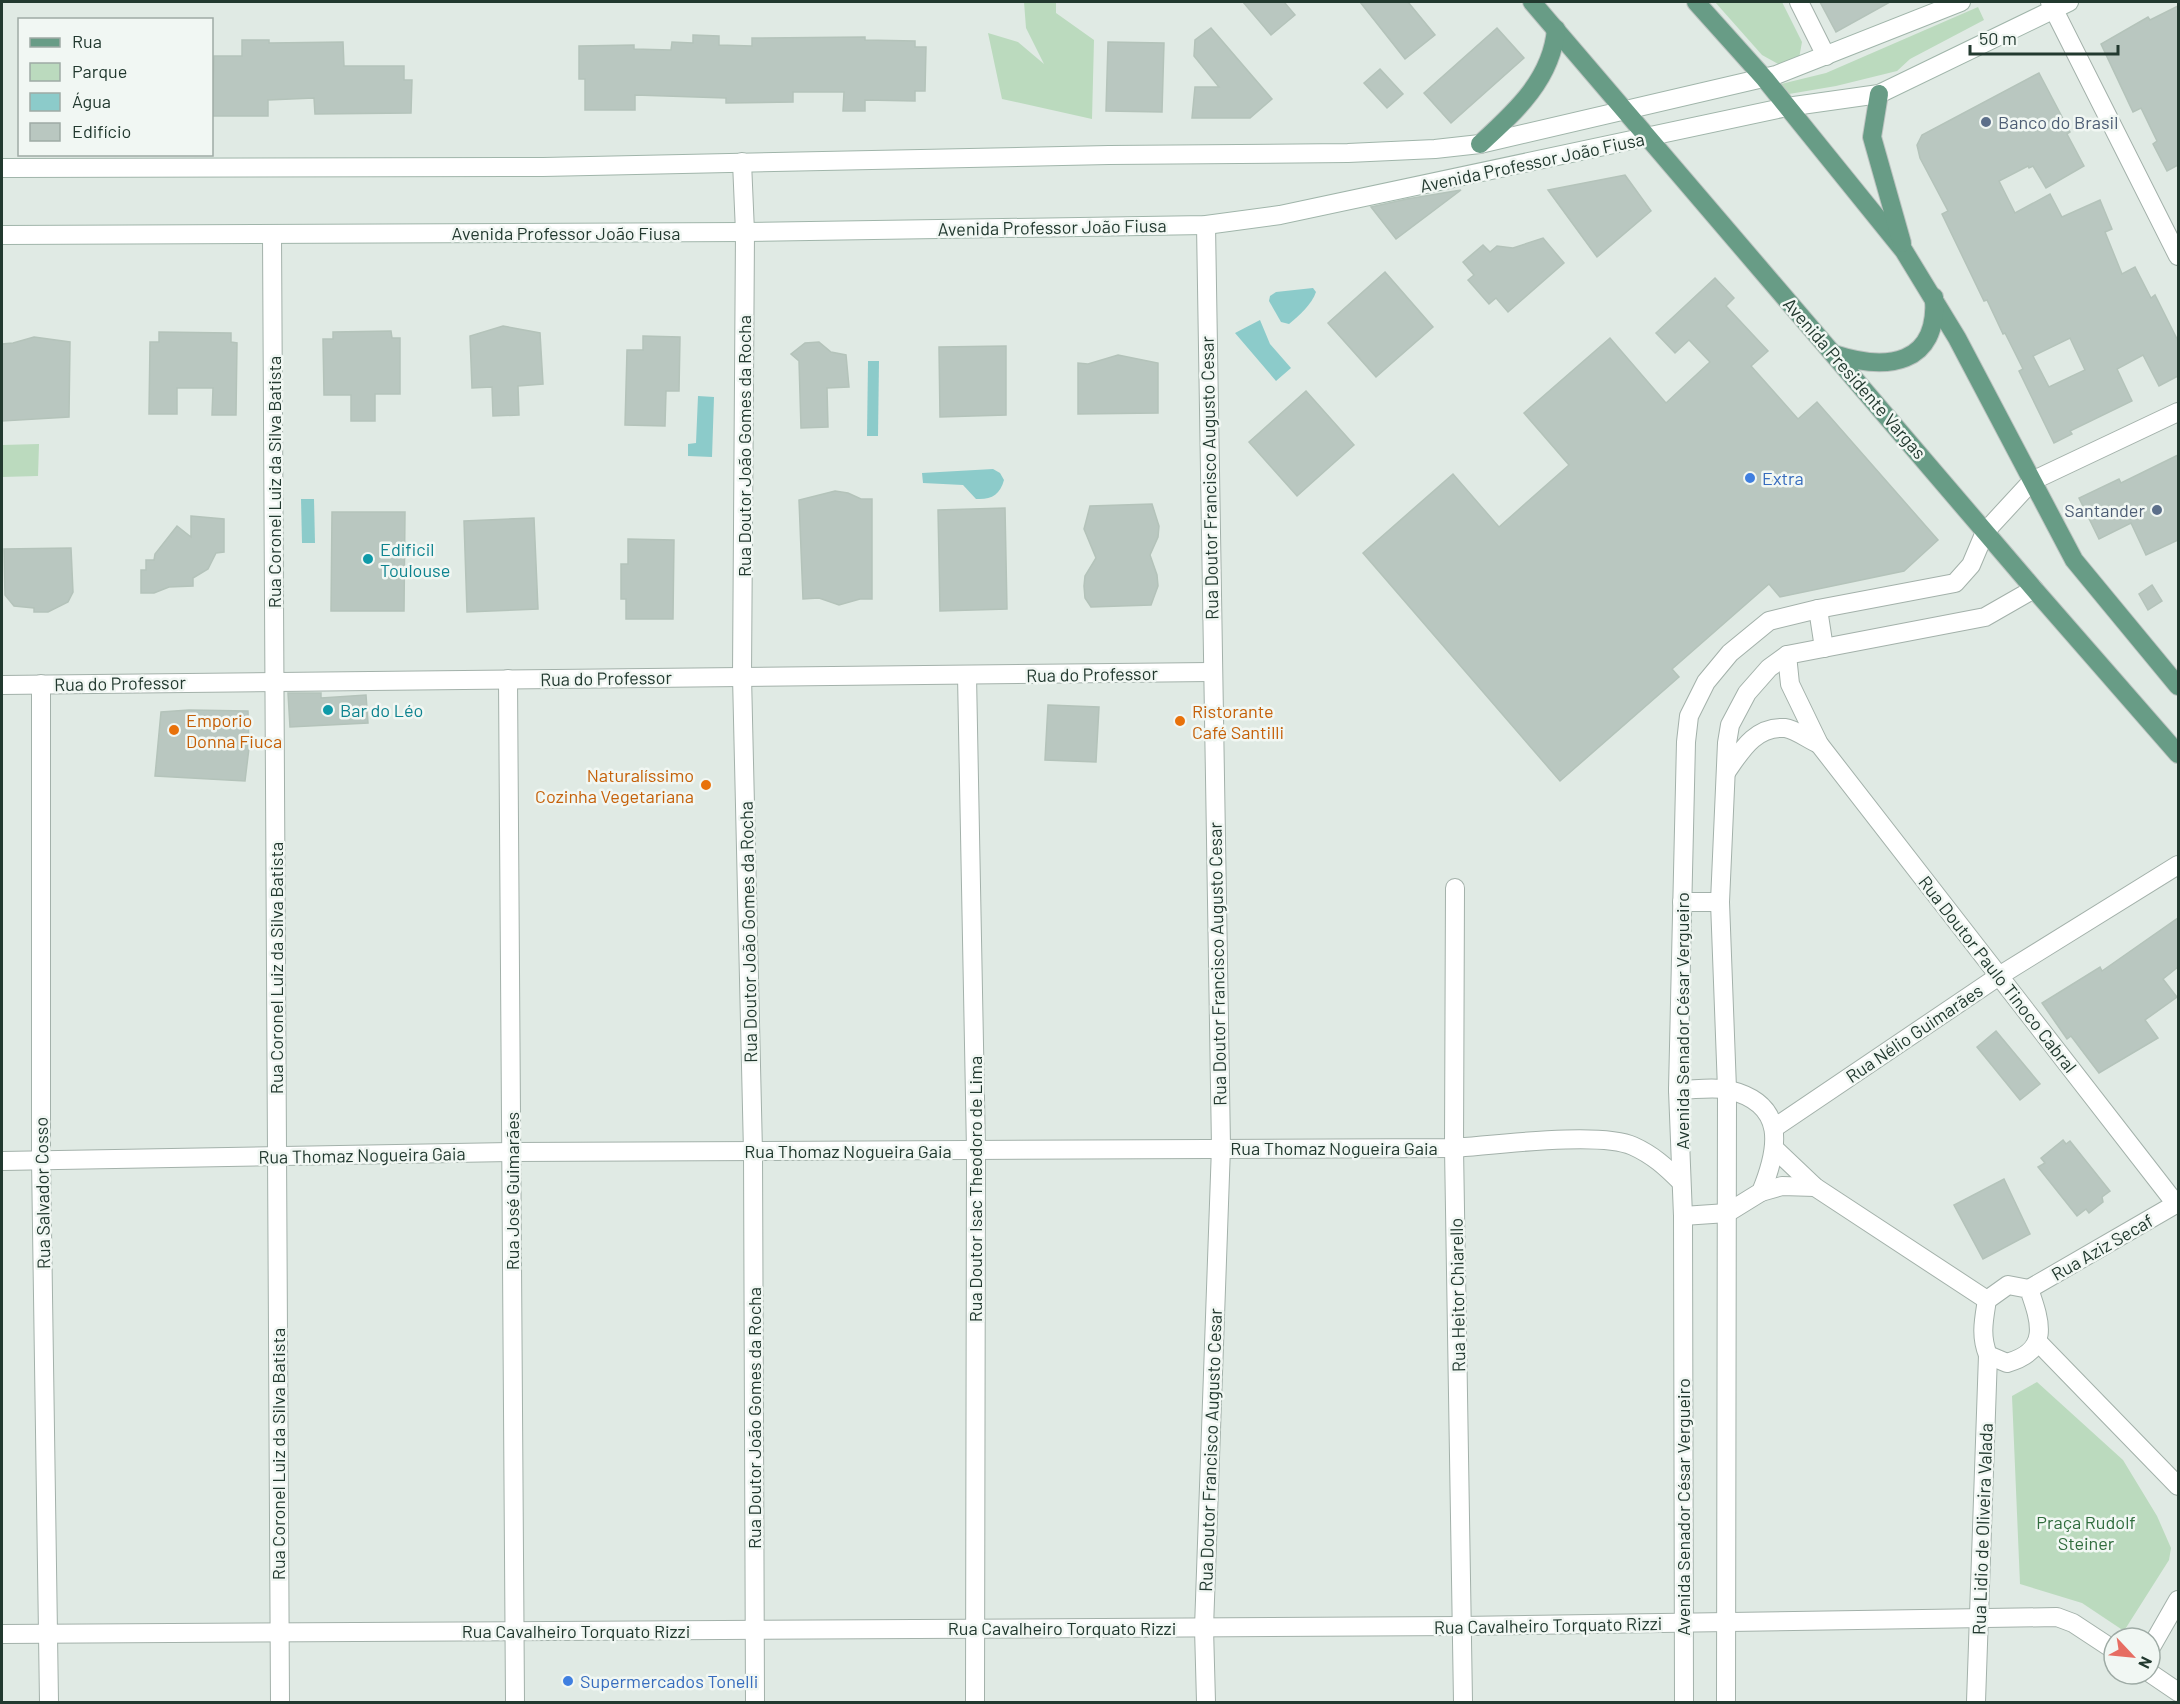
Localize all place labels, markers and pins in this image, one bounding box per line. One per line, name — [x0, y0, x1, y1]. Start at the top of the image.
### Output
place label: Banco do Brasil — [1998, 111, 2118, 133]
marker: Banco do Brasil — [1979, 115, 1993, 129]
place label: Extra — [1762, 467, 1804, 489]
marker: Extra — [1743, 471, 1757, 485]
place label: Santander — [2064, 499, 2145, 521]
marker: Santander — [2150, 503, 2164, 517]
place label: Edificil Toulouse — [380, 538, 450, 581]
marker: Edificil Toulouse — [361, 552, 375, 566]
place label: Bar do Léo — [340, 699, 423, 721]
place label: Ristorante Café Santilli — [1192, 700, 1284, 743]
marker: Bar do Léo — [321, 703, 335, 717]
place label: Emporio Donna Fiuca — [186, 709, 282, 752]
marker: Ristorante Café Santilli — [1173, 714, 1187, 728]
marker: Emporio Donna Fiuca — [167, 723, 181, 737]
place label: Naturalíssimo Cozinha Vegetariana — [535, 764, 694, 807]
marker: Naturalíssimo Cozinha Vegetariana — [699, 778, 713, 792]
place label: Supermercados Tonelli — [580, 1670, 758, 1692]
marker: Supermercados Tonelli — [561, 1674, 575, 1688]

